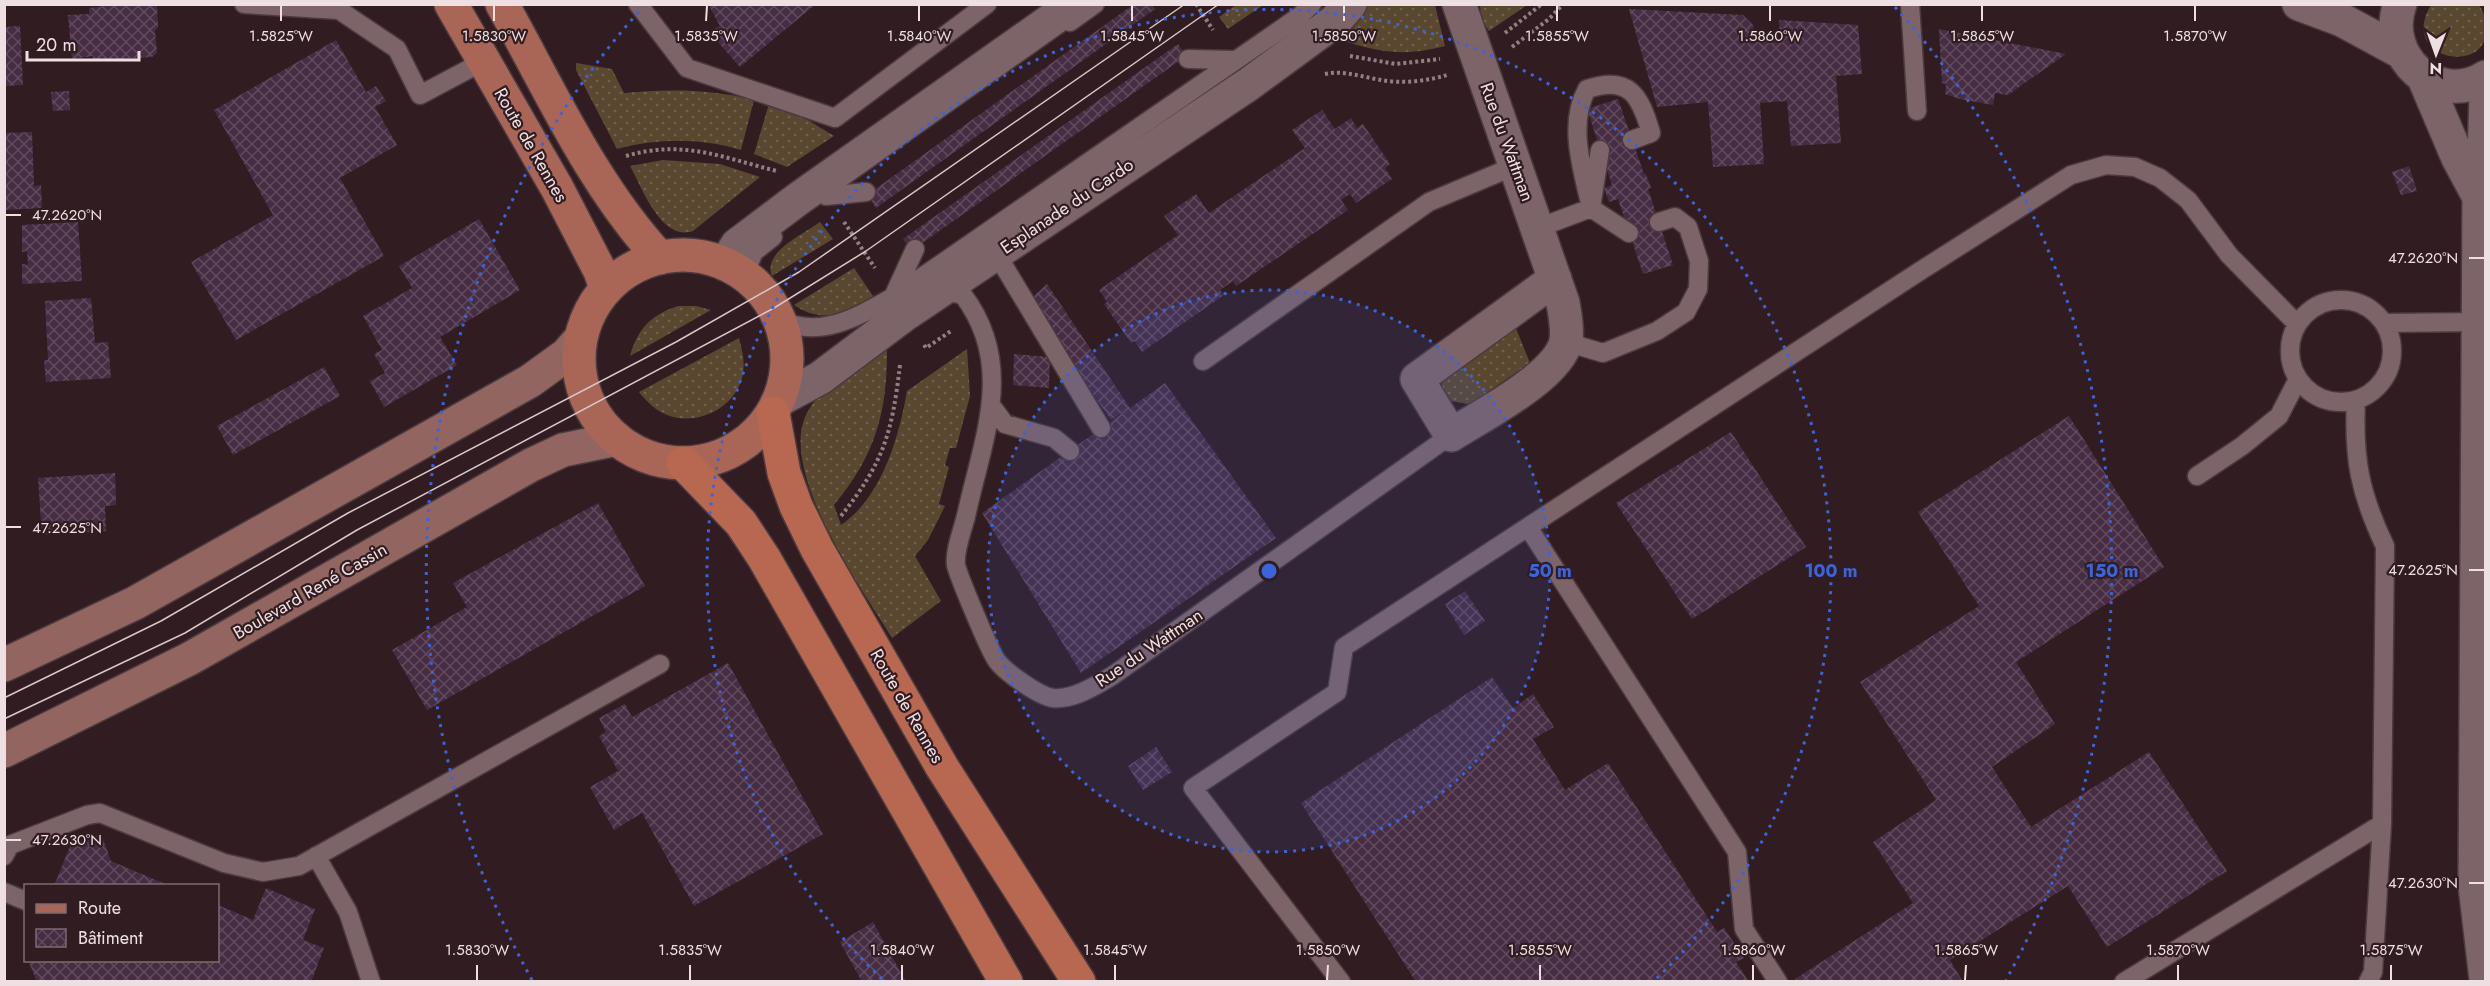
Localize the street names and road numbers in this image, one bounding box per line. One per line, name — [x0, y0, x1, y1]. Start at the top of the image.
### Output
street label: Rue du Wattman — [1473, 79, 1541, 205]
street label: Route de Rennes — [488, 83, 574, 207]
street label: Esplanade du Cardo — [995, 152, 1139, 260]
street label: Boulevard René Cassin — [228, 536, 392, 646]
street label: Rue du Wattman — [1090, 602, 1208, 694]
street label: Route de Rennes — [864, 644, 950, 768]

